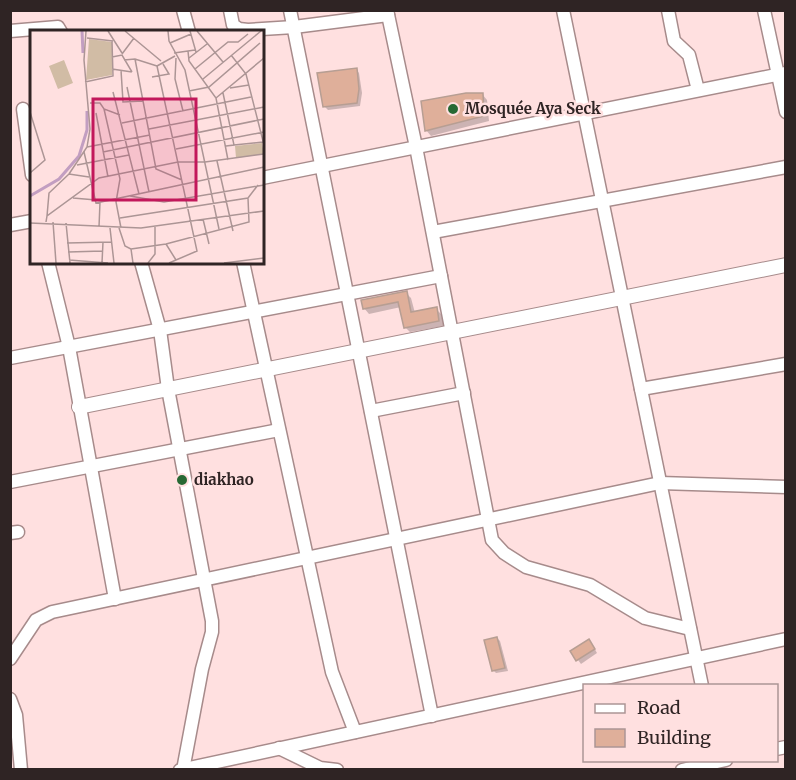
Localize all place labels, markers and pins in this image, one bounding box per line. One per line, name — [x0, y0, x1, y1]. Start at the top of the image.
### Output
place label: Mosquée Aya Seck — [465, 99, 601, 118]
marker: Mosquée Aya Seck — [446, 102, 460, 116]
place label: diakhao — [194, 470, 254, 489]
marker: diakhao — [175, 473, 189, 487]

